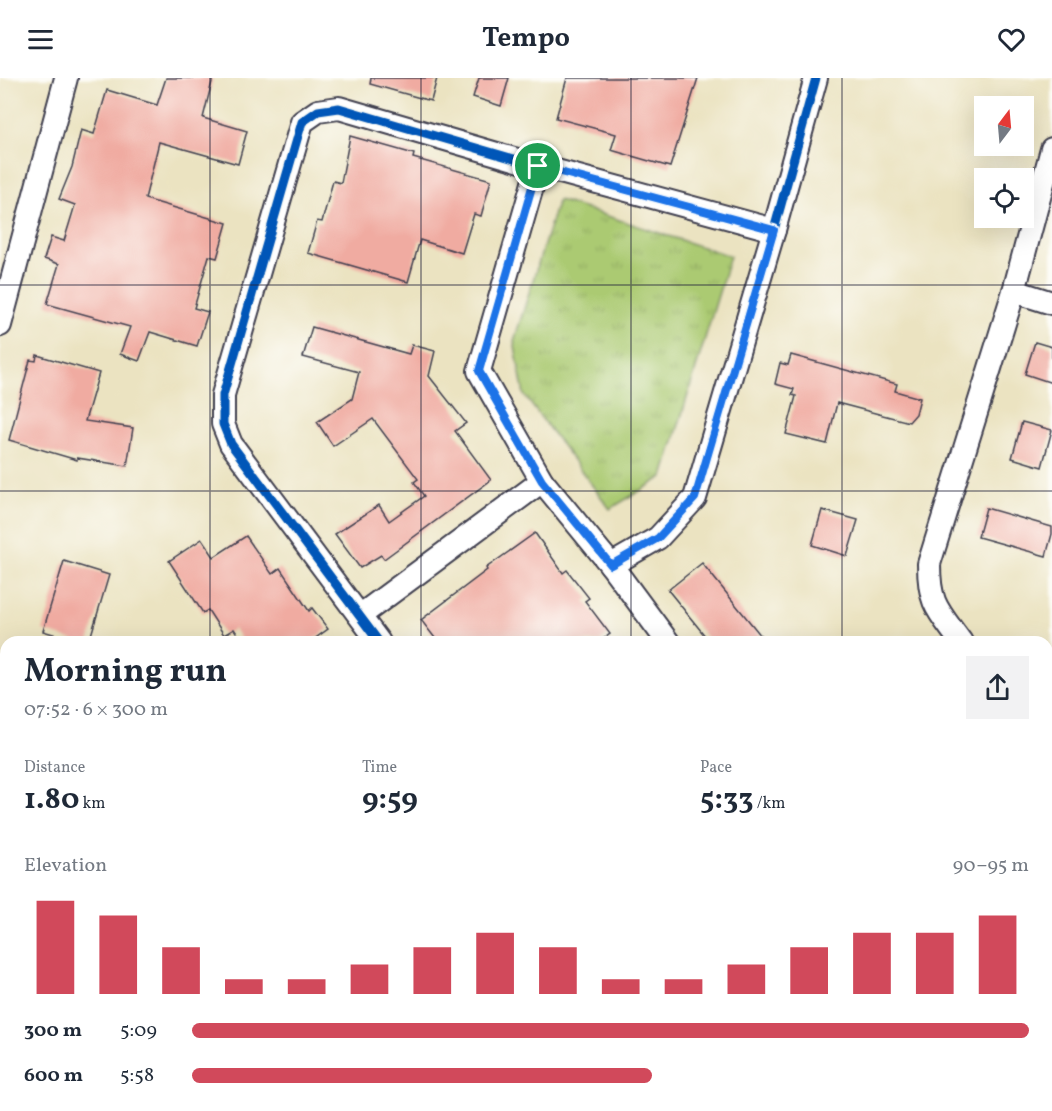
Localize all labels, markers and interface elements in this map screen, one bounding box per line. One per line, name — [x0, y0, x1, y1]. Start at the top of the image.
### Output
text: Tempo — [482, 20, 570, 58]
icon: menu — [24, 23, 57, 56]
icon: heart — [995, 23, 1028, 56]
north arrow — [974, 96, 1034, 156]
map controls — [974, 96, 1034, 228]
pin — [512, 140, 563, 191]
icon: arrive — [521, 149, 554, 182]
button: locate — [974, 168, 1034, 228]
text: Morning run — [24, 650, 227, 696]
button: share — [966, 656, 1029, 719]
text: 07:52 · 6 × 300 m — [24, 696, 168, 724]
text: Distance — [24, 757, 85, 779]
text: Time — [362, 757, 397, 779]
text: Pace — [700, 757, 732, 779]
text: 1.80 — [24, 779, 79, 821]
text: 9:59 — [362, 779, 418, 821]
text: 5:33 — [700, 779, 753, 821]
text: km — [79, 793, 106, 815]
text: /km — [753, 793, 785, 815]
text: Elevation — [24, 852, 107, 880]
text: 90–95 m — [953, 852, 1029, 880]
text: 300 m — [24, 1017, 82, 1045]
text: 5:09 — [120, 1017, 157, 1045]
text: 600 m — [24, 1062, 83, 1090]
text: 5:58 — [120, 1062, 154, 1090]

